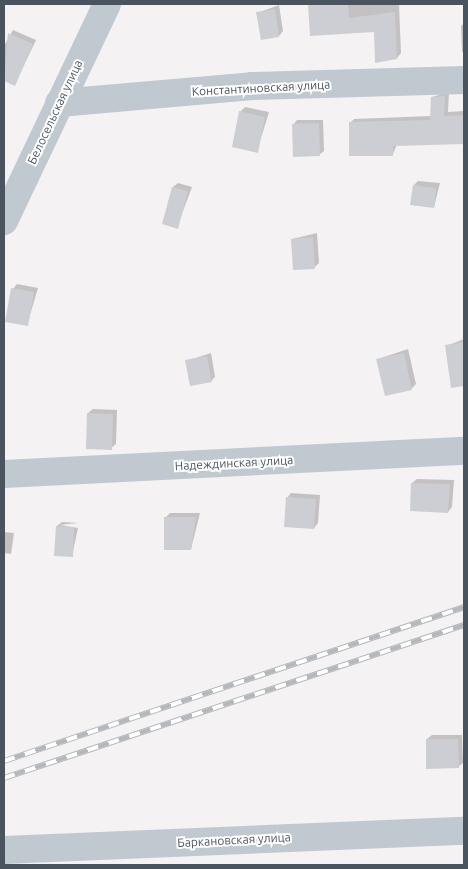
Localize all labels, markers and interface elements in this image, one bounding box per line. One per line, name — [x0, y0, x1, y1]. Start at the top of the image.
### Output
street label: Белосельская улица — [24, 58, 86, 166]
street label: Константиновская улица — [191, 77, 331, 99]
street label: Надеждинская улица — [174, 453, 294, 473]
street label: Баркановская улица — [177, 830, 291, 850]

